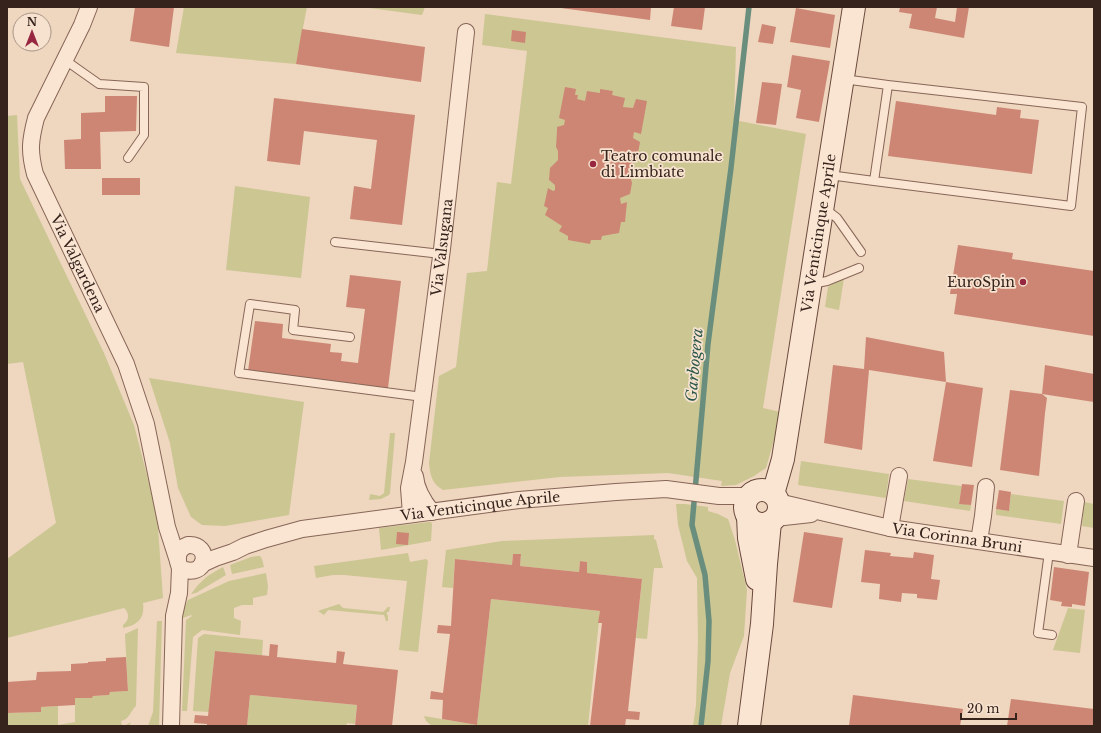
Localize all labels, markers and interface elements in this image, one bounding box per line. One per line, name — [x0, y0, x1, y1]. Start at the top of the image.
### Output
north arrow — [12, 12, 52, 52]
text: N — [27, 15, 38, 29]
place label: Teatro comunale di Limbiate — [601, 147, 723, 181]
street label: Via Venticinque Aprile — [797, 152, 840, 315]
marker: Teatro comunale di Limbiate — [588, 159, 598, 169]
street label: Via Valsugana — [427, 197, 457, 298]
street label: Via Valgardena — [46, 211, 109, 315]
place label: EuroSpin — [947, 273, 1015, 291]
marker: EuroSpin — [1018, 277, 1028, 287]
water label: Garbogera — [681, 327, 707, 403]
street label: Via Venticinque Aprile — [398, 488, 561, 525]
street label: Via Corinna Bruni — [890, 519, 1024, 556]
scale bar — [961, 695, 1016, 721]
text: 20 m — [967, 701, 999, 716]

